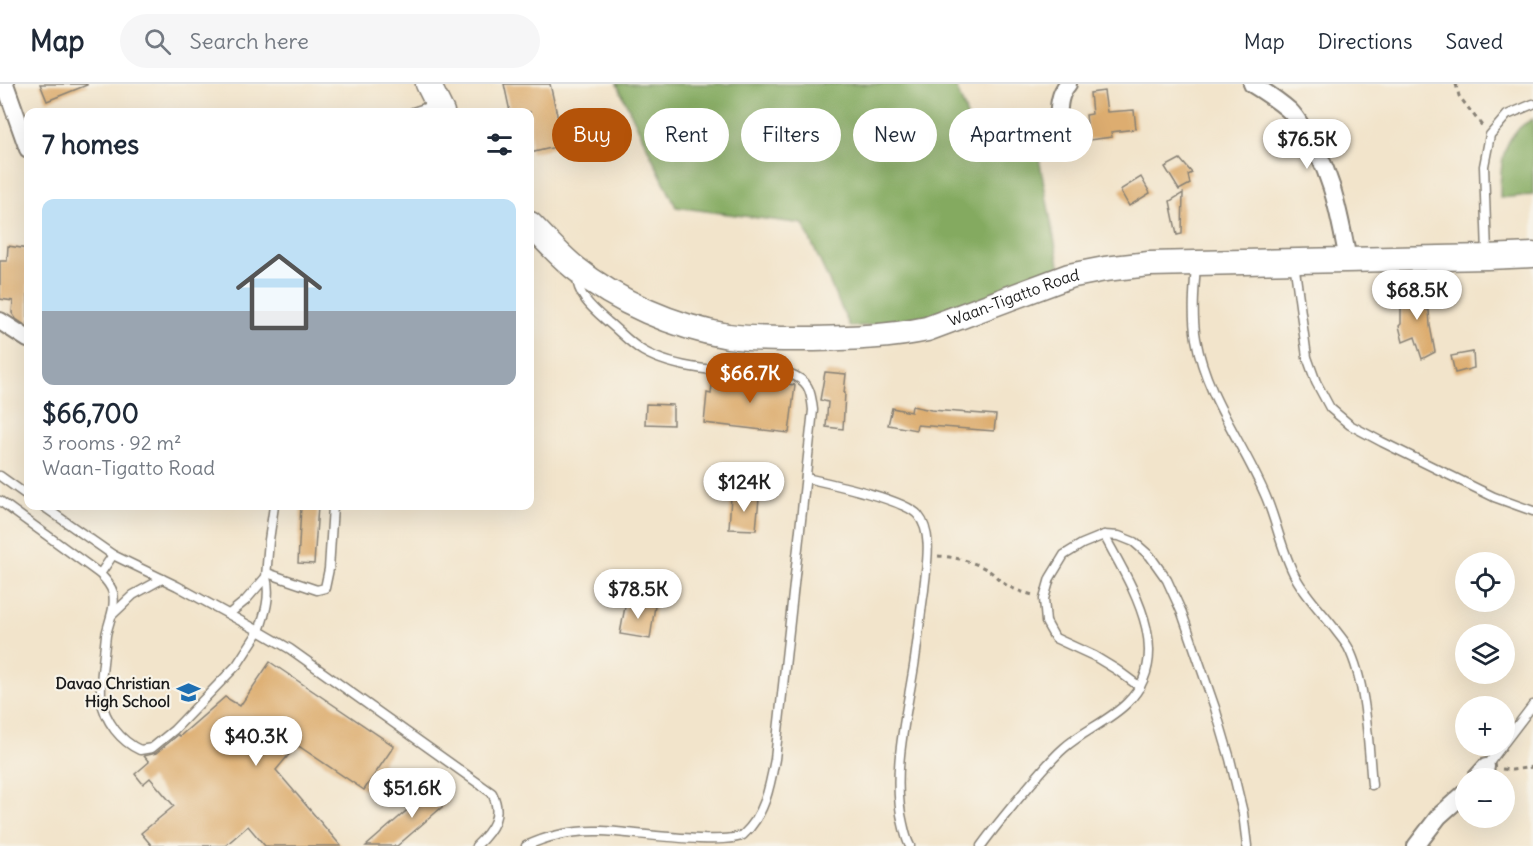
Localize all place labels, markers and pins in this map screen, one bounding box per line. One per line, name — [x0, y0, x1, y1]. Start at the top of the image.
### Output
pin: $76.5K — [1258, 119, 1356, 170]
pin: $68.5K — [1368, 270, 1466, 321]
pin: $66.7K — [701, 353, 799, 404]
pin: $124K — [702, 462, 786, 513]
pin: $78.5K — [589, 569, 687, 620]
place label: Davao Christian High School — [55, 673, 170, 712]
school or university icon: Davao Christian High School — [175, 679, 201, 705]
pin: $40.3K — [207, 716, 305, 767]
pin: $51.6K — [363, 768, 461, 819]

